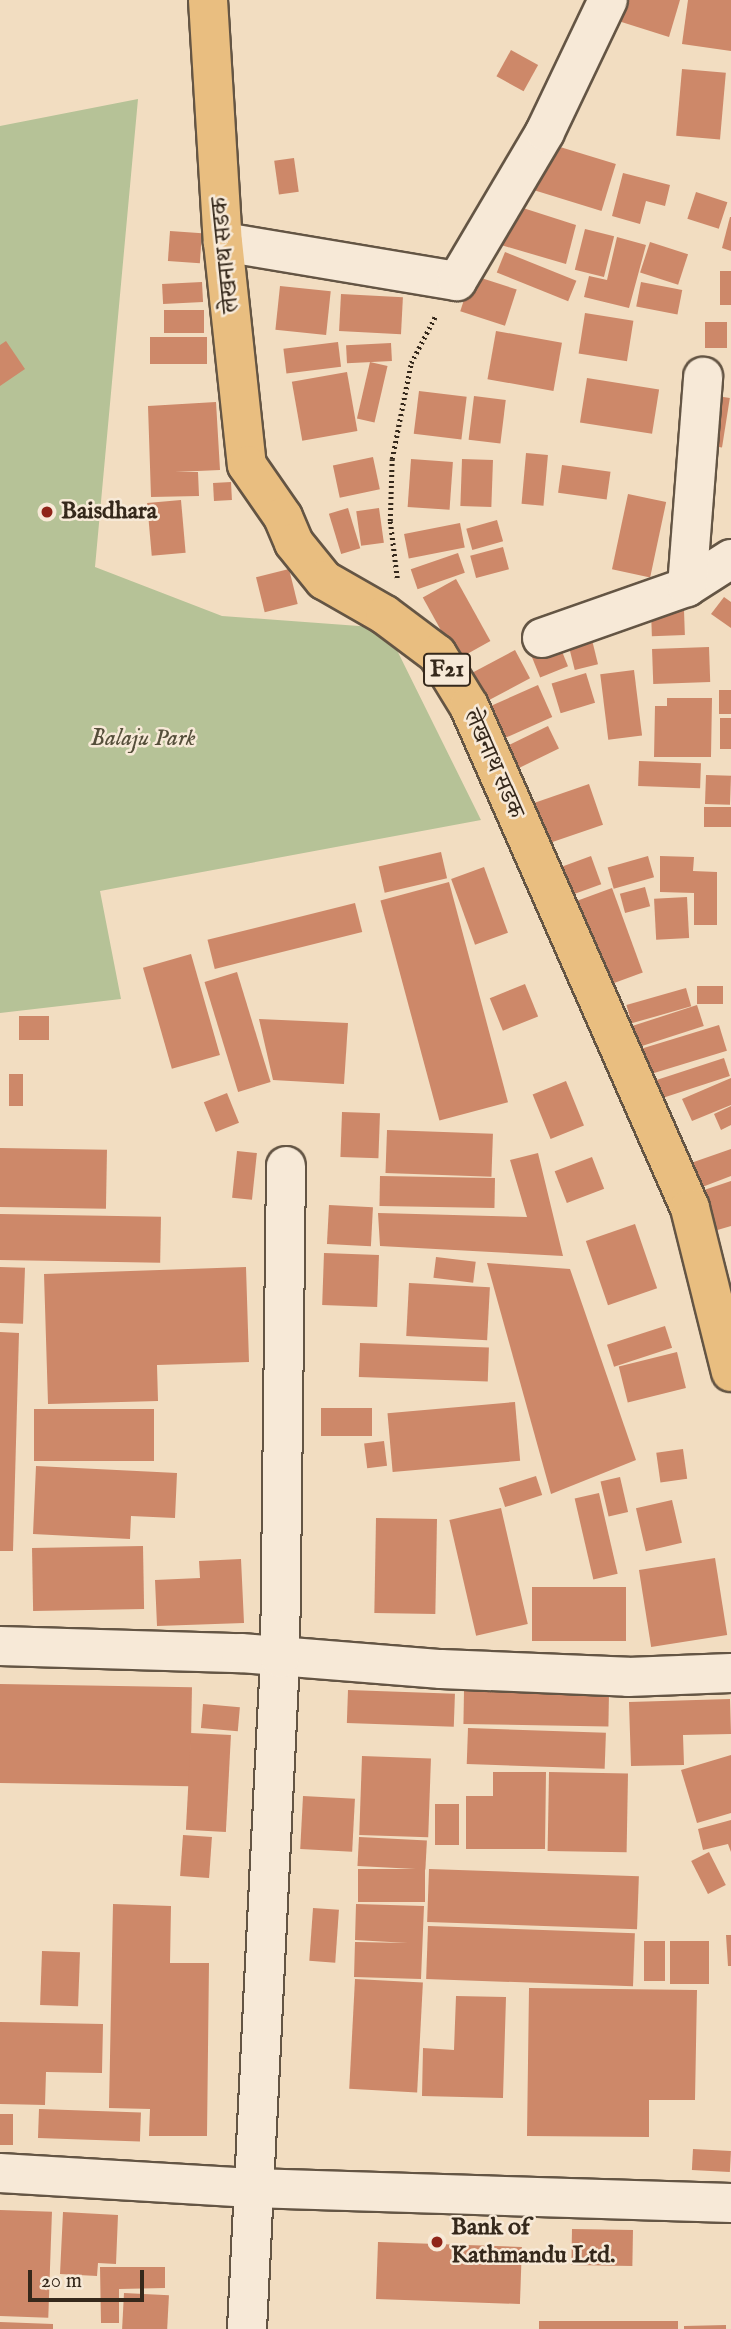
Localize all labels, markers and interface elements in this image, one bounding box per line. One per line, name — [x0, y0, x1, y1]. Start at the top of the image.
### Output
street label: लेखनाथ सडक — [206, 196, 246, 314]
place label: Baisdhara — [61, 498, 157, 526]
marker: Baisdhara — [39, 504, 55, 520]
road number: F21 — [422, 650, 472, 690]
street label: लेखनाथ सडक — [456, 705, 530, 823]
park label: Balaju Park — [90, 725, 196, 753]
place label: Bank of Kathmandu Ltd. — [451, 2214, 615, 2270]
marker: Bank of Kathmandu Ltd. — [429, 2234, 445, 2250]
scale bar — [32, 2256, 147, 2300]
text: 20 m — [41, 2268, 82, 2295]

